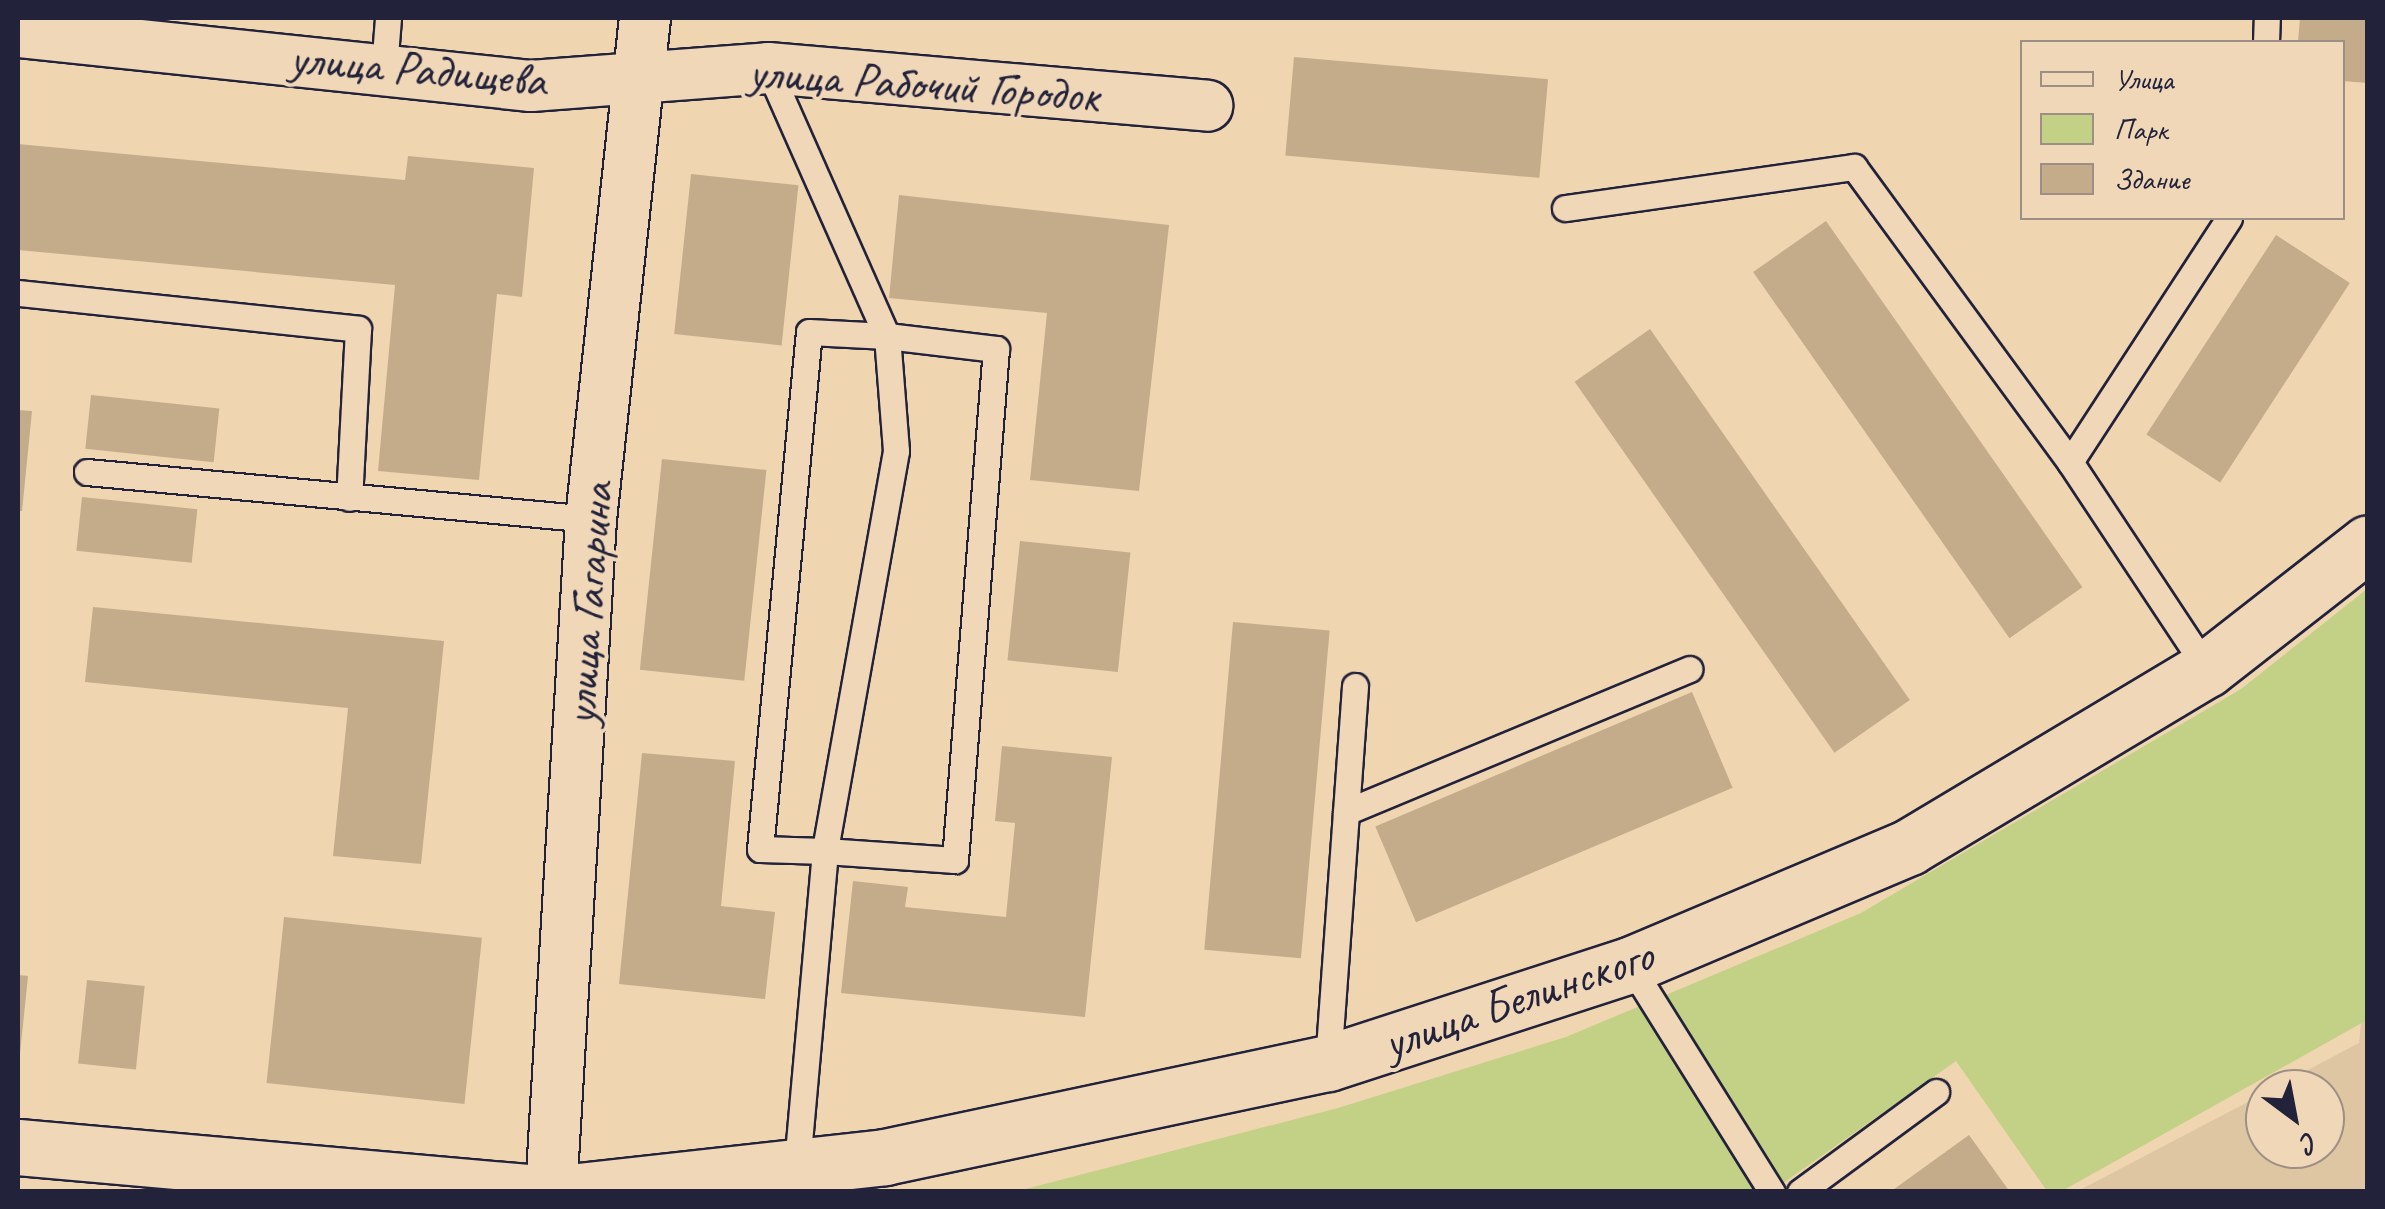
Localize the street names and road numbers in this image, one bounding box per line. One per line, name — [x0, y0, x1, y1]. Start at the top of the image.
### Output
street label: улица Радищева — [284, 29, 552, 109]
street label: улица Рабочий Городок — [745, 43, 1103, 125]
street label: улица Гагарина — [551, 480, 625, 728]
street label: улица Белинского — [1374, 926, 1662, 1072]

